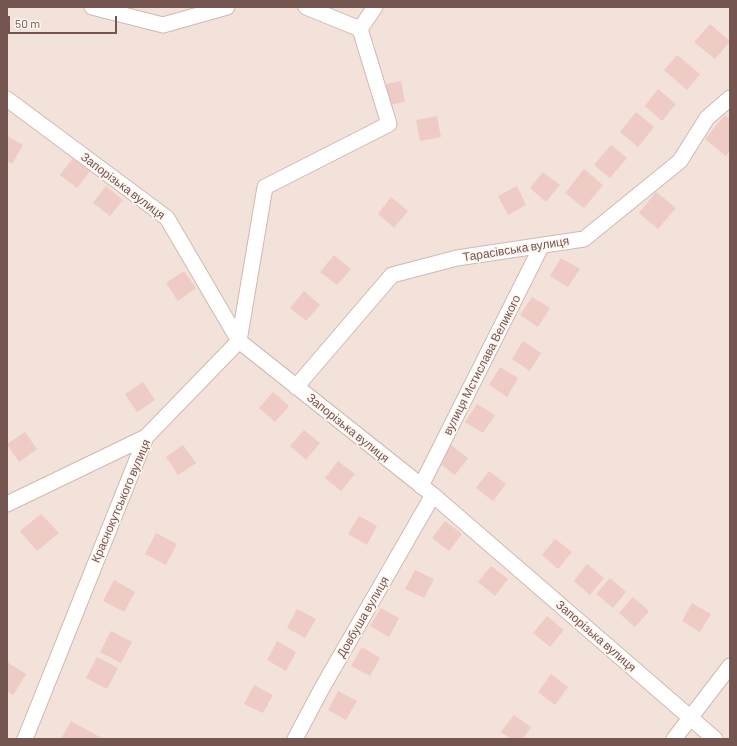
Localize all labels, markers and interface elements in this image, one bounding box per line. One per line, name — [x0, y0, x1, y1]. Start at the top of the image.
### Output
scale bar — [10, 8, 119, 34]
text: 50 m — [15, 16, 40, 30]
street label: Запорізька вулиця — [78, 150, 168, 222]
street label: Тарасівська вулиця — [462, 233, 570, 265]
street label: вулиця Мстислава Великого — [440, 292, 524, 438]
street label: Запорізька вулиця — [304, 390, 392, 466]
street label: Краснокутського вулиця — [88, 437, 154, 565]
street label: Довбуша вулиця — [334, 574, 392, 660]
street label: Запорізька вулиця — [553, 597, 639, 675]

